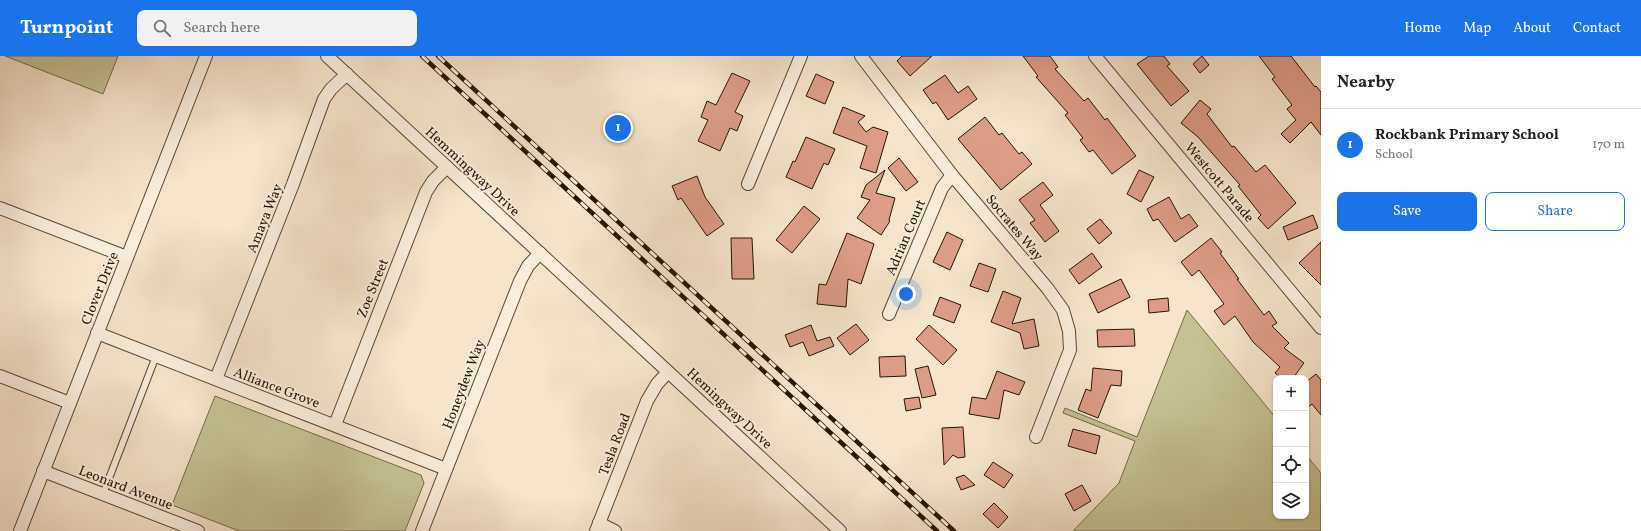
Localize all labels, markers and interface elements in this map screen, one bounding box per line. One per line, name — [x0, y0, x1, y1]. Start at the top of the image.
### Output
search box — [137, 10, 417, 46]
text: Turnpoint — [20, 15, 113, 41]
icon: search — [151, 17, 173, 39]
text: Search here — [183, 18, 260, 39]
text: Home — [1404, 19, 1441, 38]
text: Map — [1463, 19, 1491, 38]
text: About — [1513, 19, 1551, 38]
text: Contact — [1573, 19, 1621, 38]
text: Nearby — [1337, 71, 1395, 94]
pin: 1 — [605, 113, 631, 143]
street label: Hemmingway Drive — [420, 123, 524, 221]
text: Rockbank Primary School — [1375, 125, 1559, 146]
text: 1 — [1347, 136, 1353, 154]
text: 170 m — [1592, 136, 1625, 154]
street label: Westcott Parade — [1180, 139, 1258, 227]
text: School — [1375, 146, 1413, 164]
street label: Amaya Way — [243, 181, 288, 256]
street label: Socrates Way — [981, 191, 1047, 265]
button: Save — [1337, 192, 1477, 231]
button: Share — [1485, 192, 1625, 231]
street label: Adrian Court — [882, 197, 931, 279]
street label: Clover Drive — [77, 249, 124, 328]
street label: Zoe Street — [353, 256, 394, 321]
your location — [896, 284, 916, 304]
street label: Honeydew Way — [439, 337, 490, 432]
street label: Alliance Grove — [231, 363, 323, 414]
street label: Hemingway Drive — [682, 364, 776, 454]
map controls — [1273, 375, 1309, 519]
button: + — [1273, 375, 1309, 411]
street label: Tesla Road — [595, 411, 636, 478]
button: − — [1273, 411, 1309, 447]
button: locate — [1273, 447, 1309, 483]
street label: Leonard Avenue — [76, 462, 176, 515]
button: layers — [1273, 483, 1309, 519]

